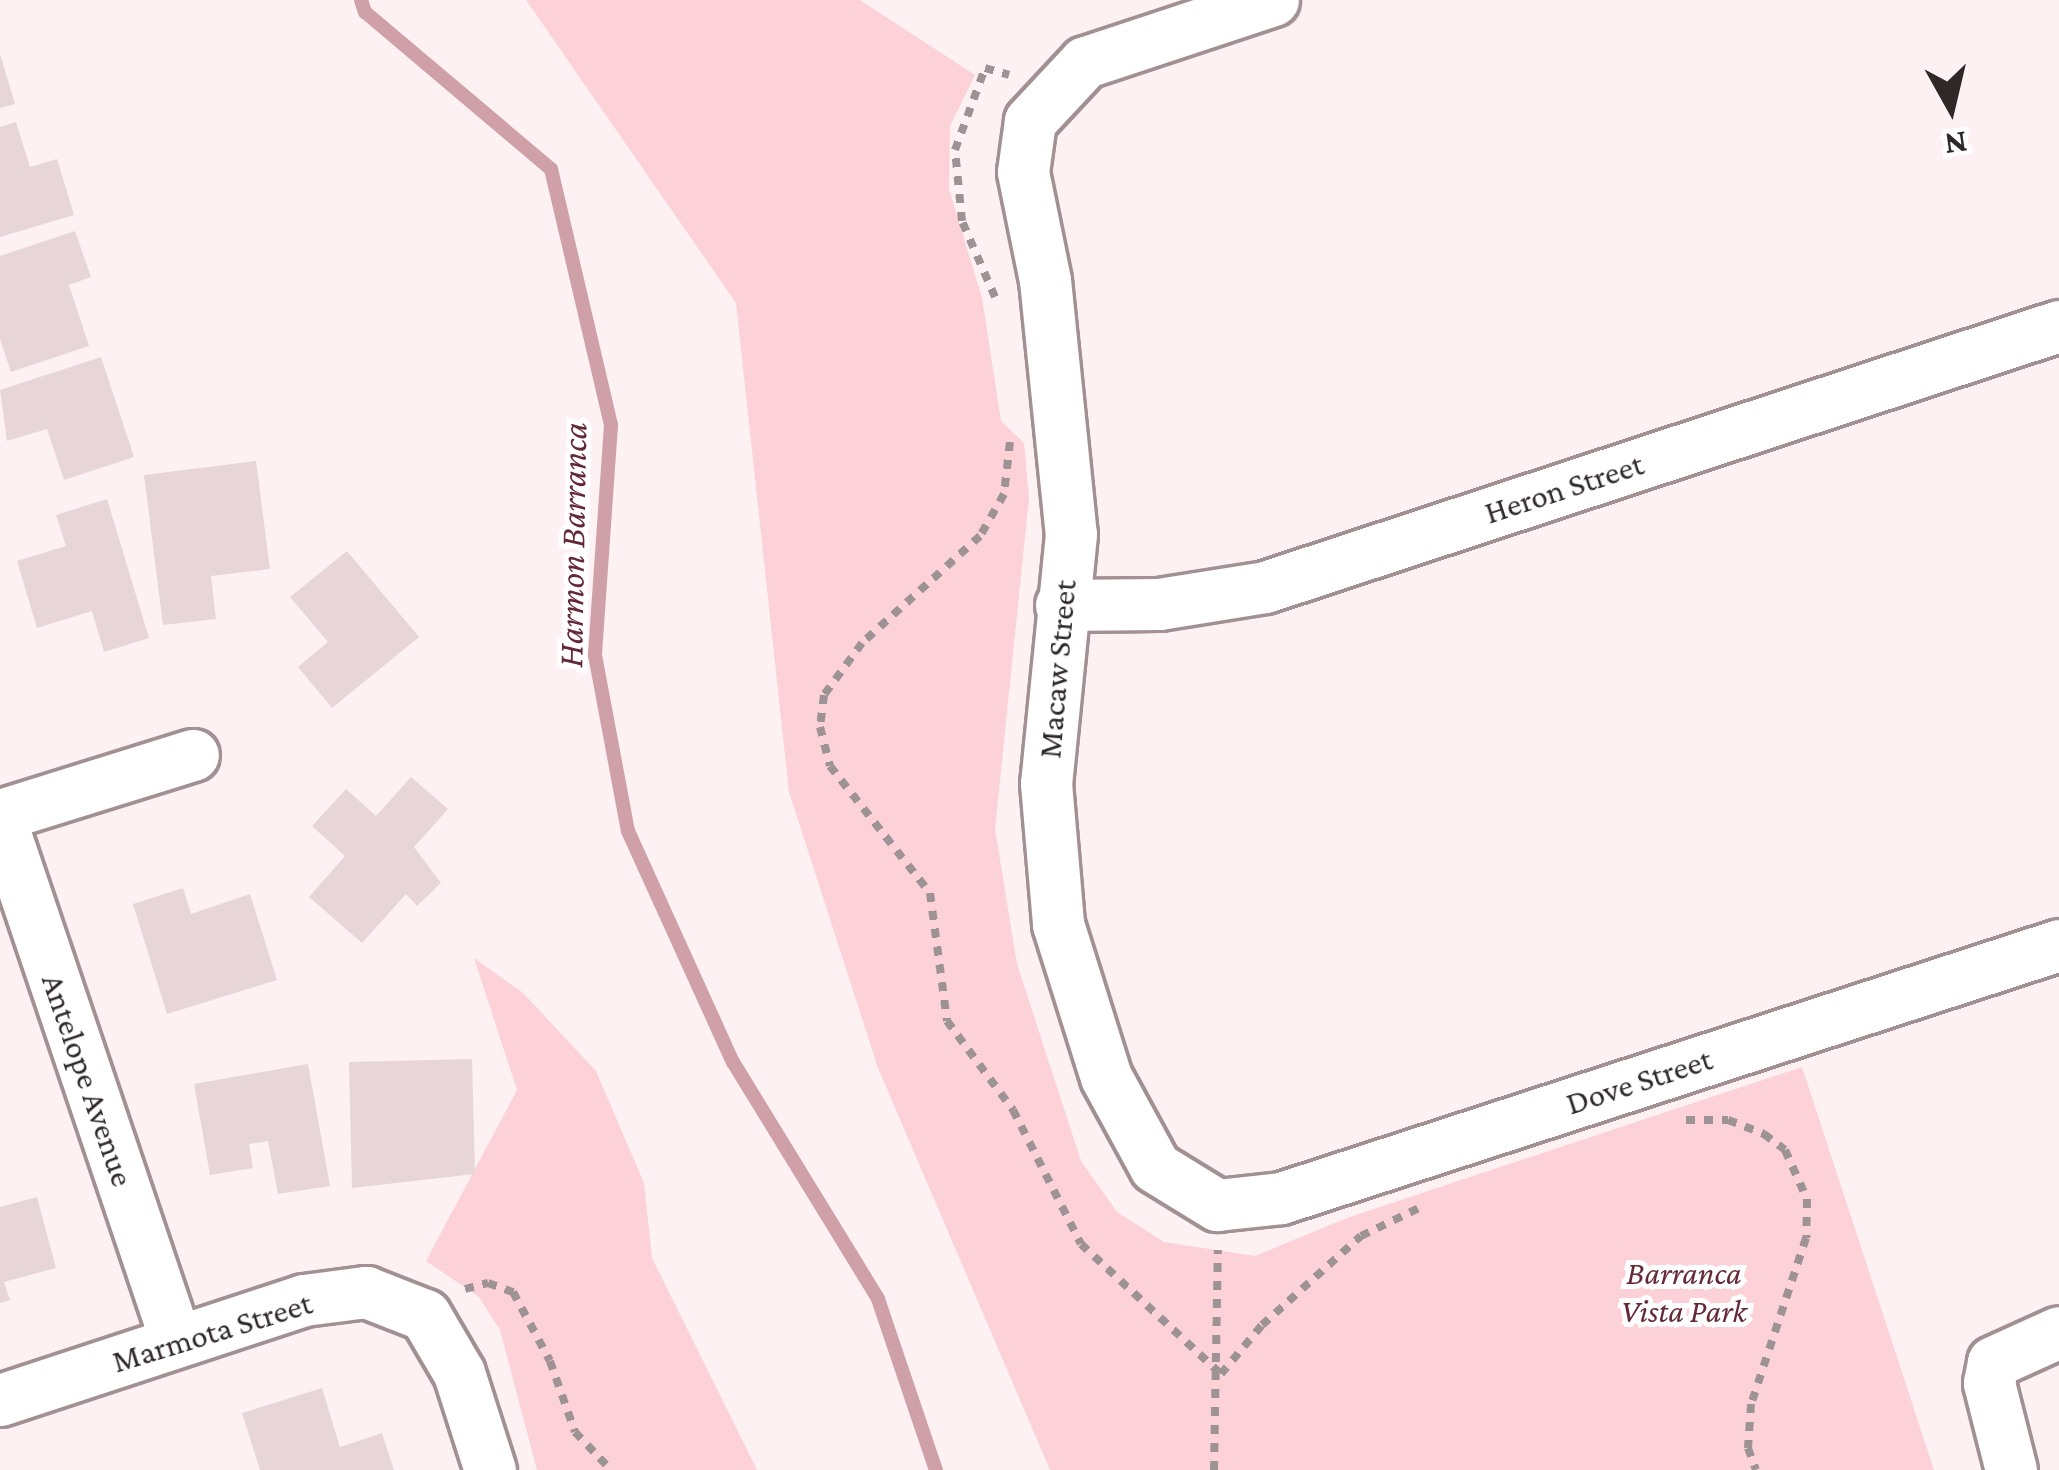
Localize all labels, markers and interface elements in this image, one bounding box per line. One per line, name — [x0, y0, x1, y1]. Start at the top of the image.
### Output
north arrow — [1891, 48, 2011, 168]
text: N — [1942, 124, 1970, 164]
water label: Harmon Barranca — [549, 422, 597, 668]
street label: Heron Street — [1480, 444, 1648, 532]
street label: Macaw Street — [1029, 578, 1085, 760]
street label: Antelope Avenue — [33, 969, 143, 1191]
street label: Dove Street — [1561, 1039, 1717, 1123]
park label: Barranca Vista Park — [1621, 1253, 1747, 1331]
street label: Marmota Street — [107, 1283, 317, 1381]

